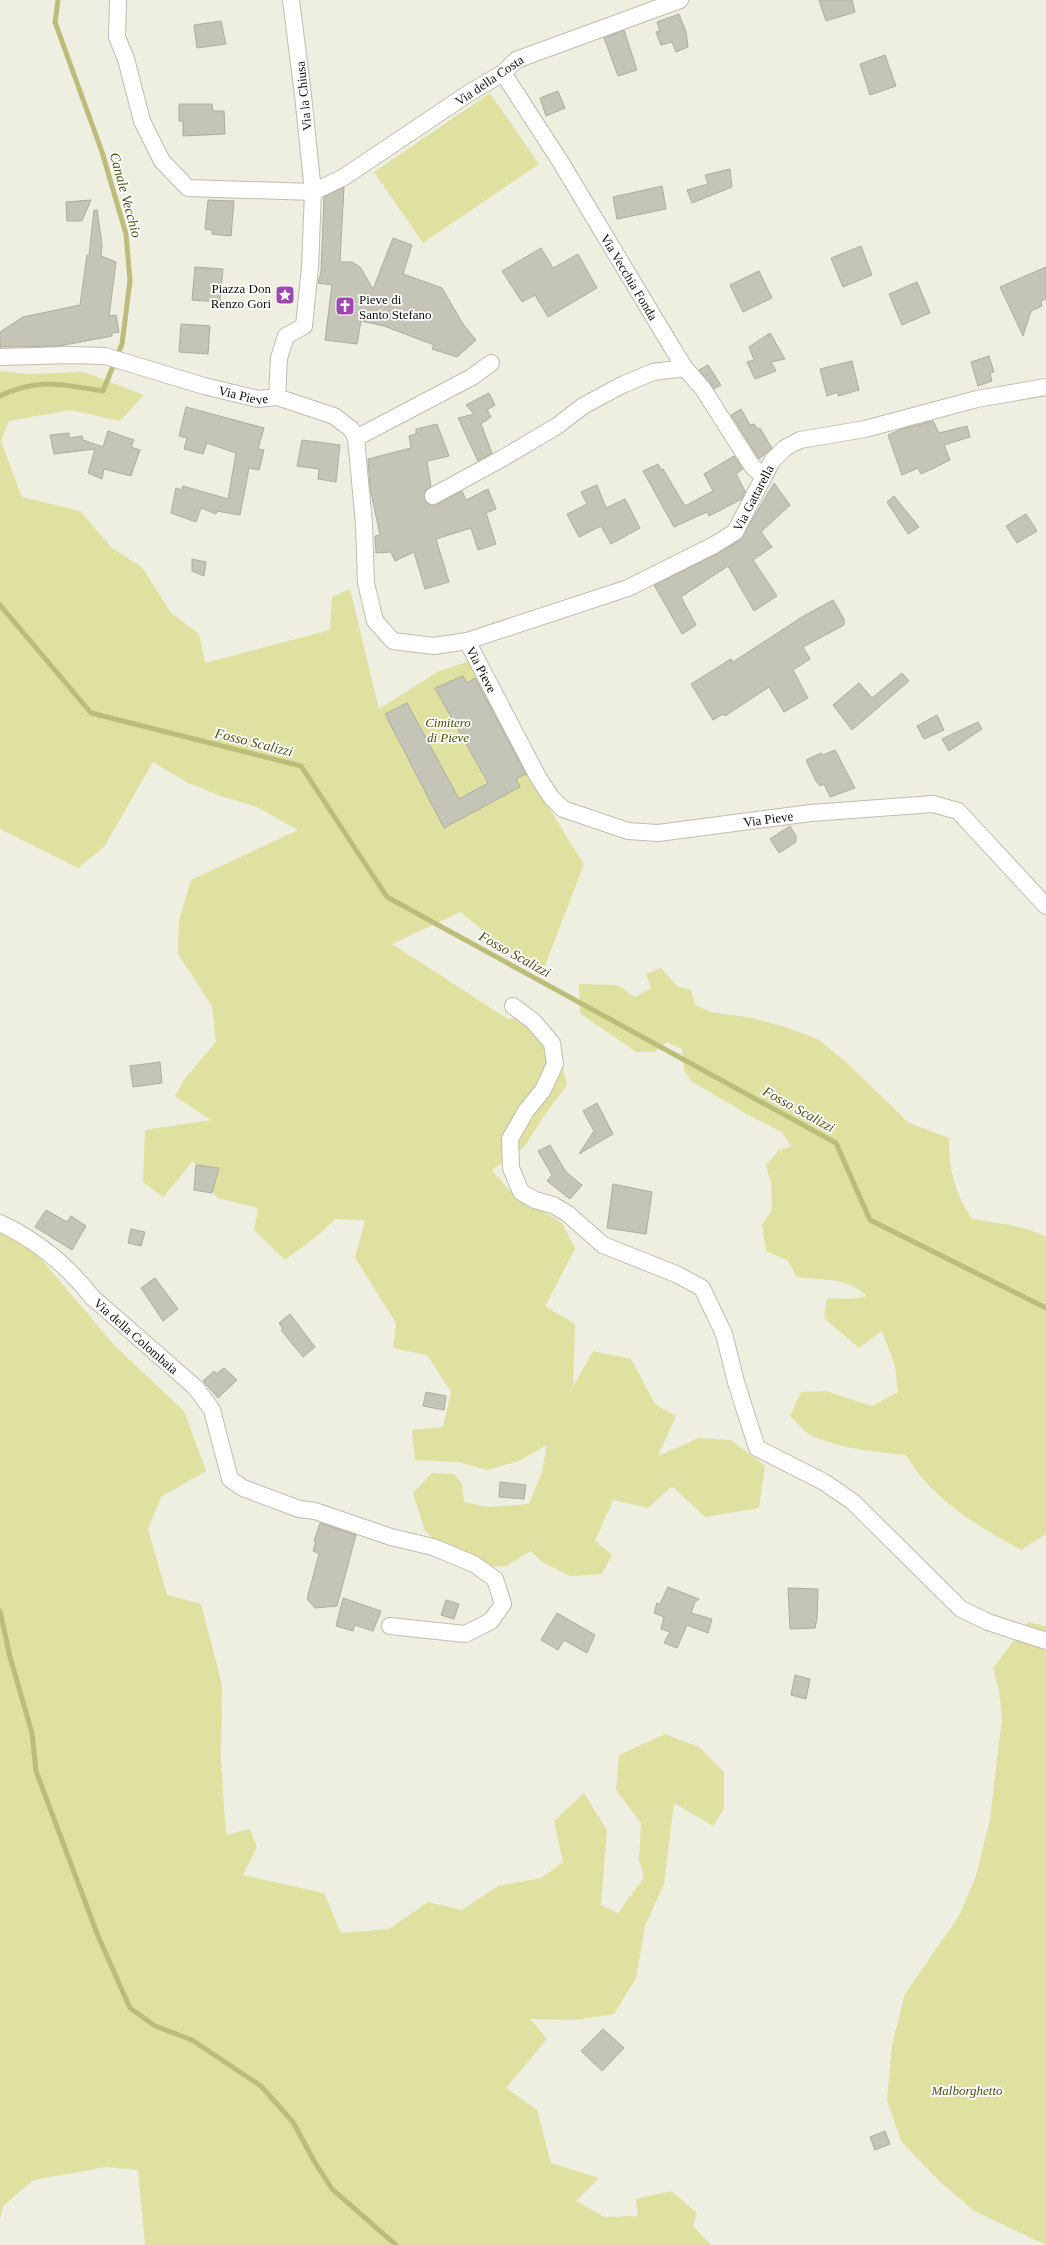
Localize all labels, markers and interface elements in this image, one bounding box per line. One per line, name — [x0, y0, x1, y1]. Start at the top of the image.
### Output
street label: Via della Costa — [452, 52, 527, 109]
street label: Via la Chiusa — [292, 60, 315, 132]
water label: Canale Vecchio — [107, 151, 144, 239]
street label: Via Vecchia Fonda — [598, 231, 661, 323]
place label: Piazza Don Renzo Gori — [211, 281, 271, 311]
place icon: Piazza Don Renzo Gori — [274, 284, 296, 306]
place label: Pieve di Santo Stefano — [359, 292, 432, 322]
church icon: Pieve di Santo Stefano — [334, 295, 356, 317]
street label: Via Pieve — [217, 383, 269, 407]
street label: Via Gattarella — [730, 462, 777, 534]
street label: Via Pieve — [463, 644, 500, 696]
park label: Cimitero di Pieve — [425, 715, 471, 745]
water label: Fosso Scalizzi — [212, 725, 294, 759]
street label: Via Pieve — [742, 808, 794, 830]
water label: Fosso Scalizzi — [475, 928, 553, 980]
water label: Fosso Scalizzi — [759, 1083, 837, 1135]
street label: Via della Colombaia — [91, 1295, 181, 1377]
park label: Malborghetto — [930, 2083, 1003, 2098]

